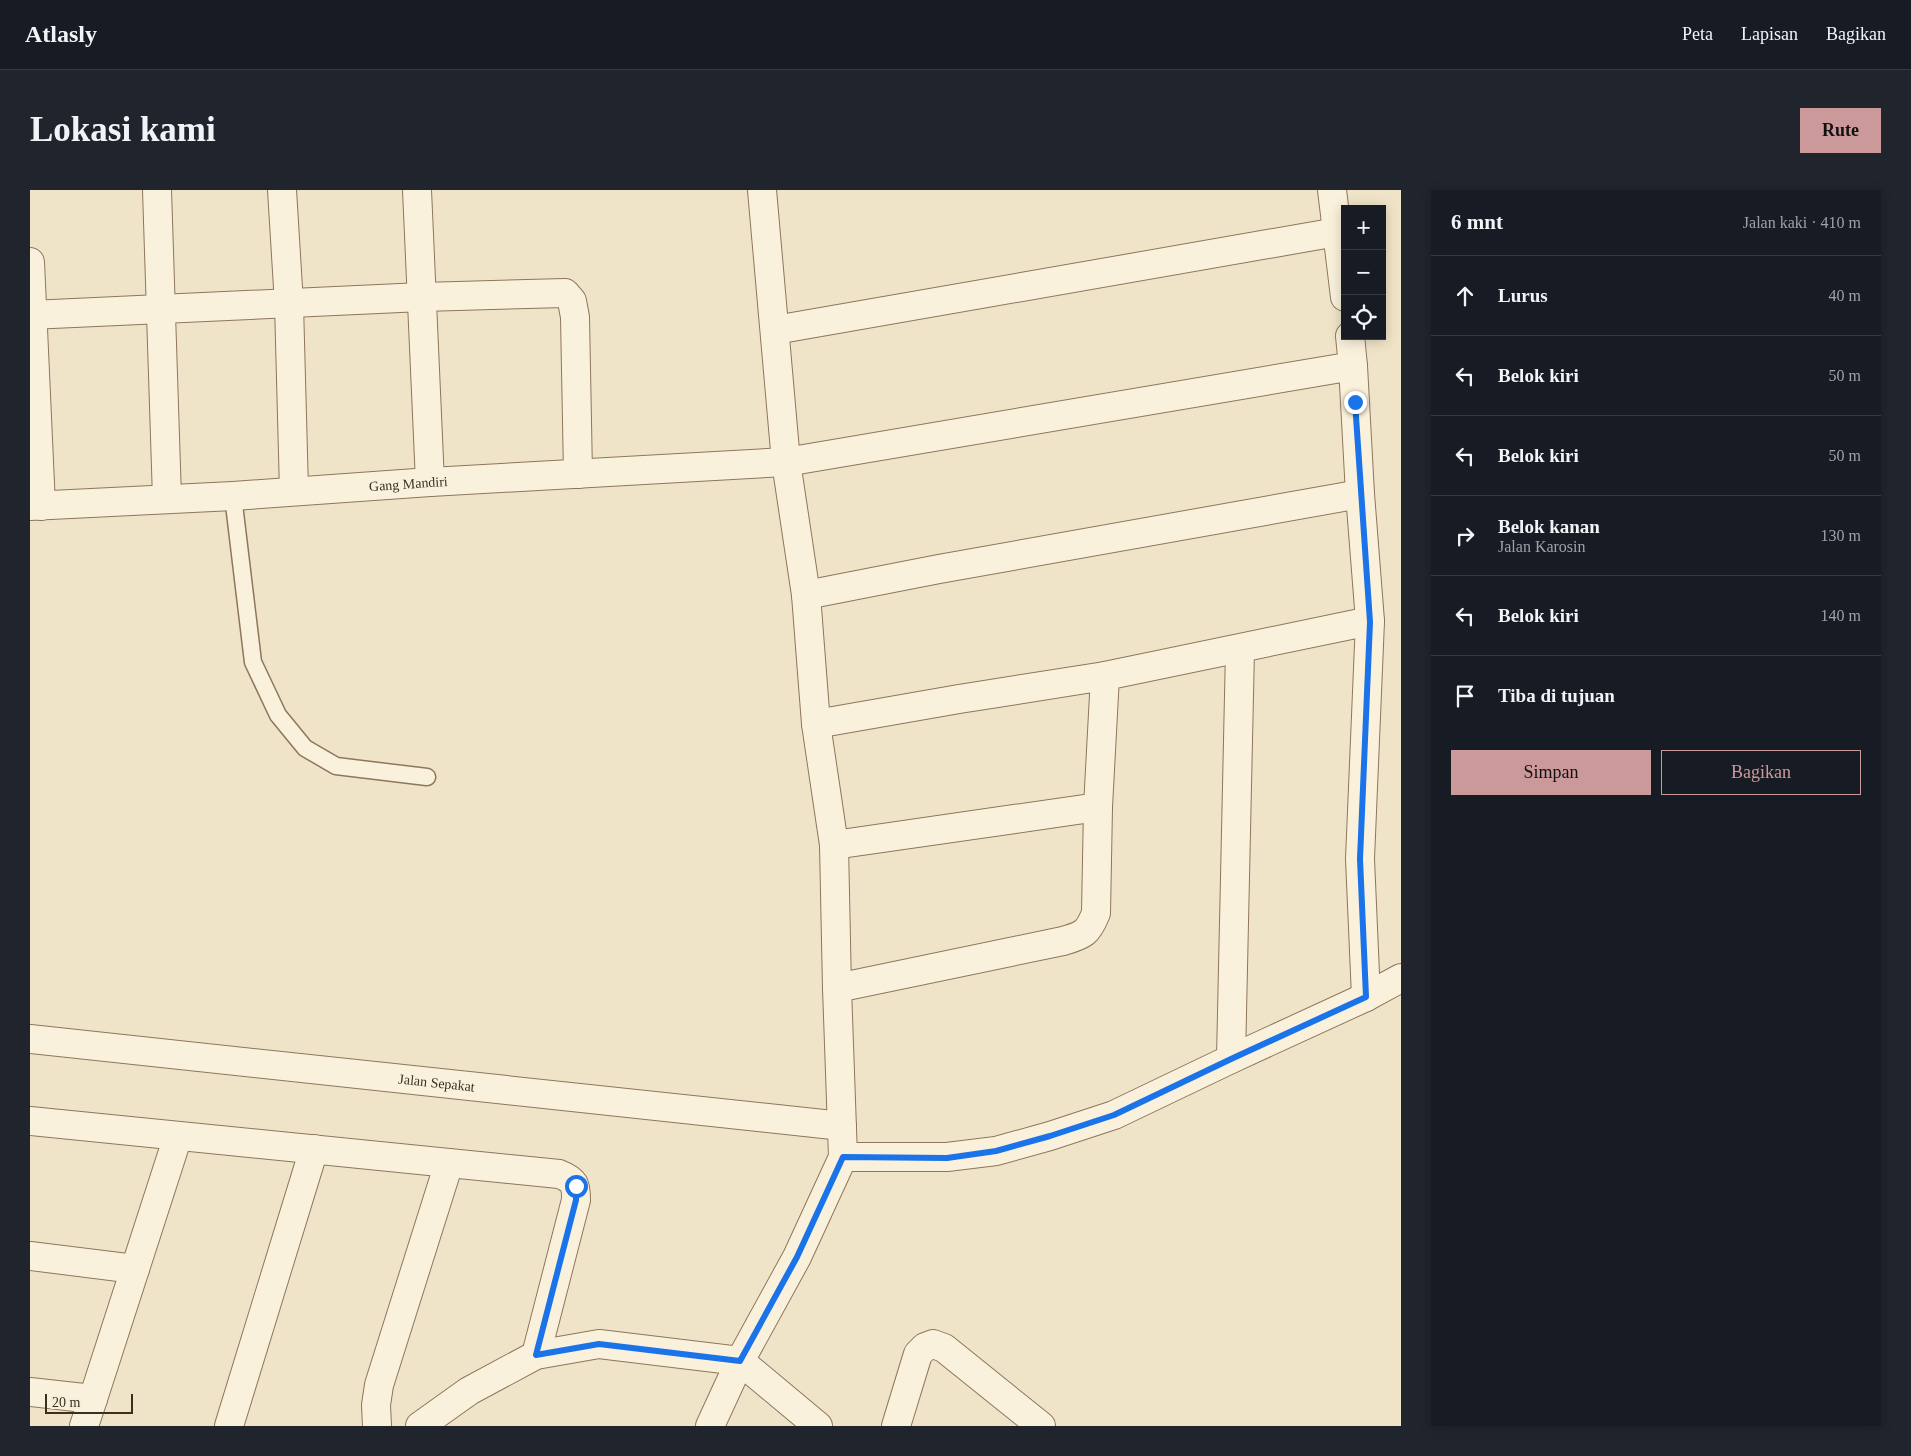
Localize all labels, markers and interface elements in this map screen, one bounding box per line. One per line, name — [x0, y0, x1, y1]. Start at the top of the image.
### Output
text: Atlasly — [25, 21, 97, 47]
text: Peta — [1682, 24, 1713, 44]
text: Lapisan — [1741, 24, 1798, 44]
text: Bagikan — [1826, 24, 1886, 44]
button: Rute — [1800, 108, 1881, 153]
text: Lokasi kami — [30, 110, 216, 149]
map controls — [1341, 205, 1386, 340]
button: + — [1341, 205, 1386, 250]
text: 6 mnt — [1451, 210, 1503, 234]
text: Jalan kaki · 410 m — [1743, 214, 1861, 231]
button: − — [1341, 250, 1386, 295]
icon: ahead — [1451, 282, 1479, 310]
text: Lurus — [1498, 285, 1548, 306]
text: 40 m — [1829, 287, 1861, 304]
button: locate — [1341, 295, 1386, 340]
icon: left — [1451, 362, 1479, 390]
text: Belok kiri — [1498, 365, 1579, 386]
text: 50 m — [1829, 367, 1861, 384]
route end — [1344, 391, 1367, 414]
icon: left — [1451, 442, 1479, 470]
text: Belok kiri — [1498, 445, 1579, 466]
text: 50 m — [1829, 447, 1861, 464]
street label: Gang Mandiri — [368, 474, 448, 494]
text: Belok kanan — [1498, 516, 1600, 537]
icon: right — [1451, 522, 1479, 550]
text: 130 m — [1821, 527, 1861, 544]
text: Jalan Karosin — [1498, 538, 1586, 555]
icon: left — [1451, 602, 1479, 630]
text: Belok kiri — [1498, 605, 1579, 626]
text: 140 m — [1821, 607, 1861, 624]
icon: arrive — [1451, 682, 1479, 710]
text: Tiba di tujuan — [1498, 685, 1615, 706]
button: Simpan — [1451, 750, 1651, 795]
button: Bagikan — [1661, 750, 1861, 795]
street label: Jalan Sepakat — [398, 1072, 476, 1095]
route start — [565, 1175, 588, 1198]
scale bar — [45, 1391, 132, 1414]
text: 20 m — [52, 1395, 80, 1410]

